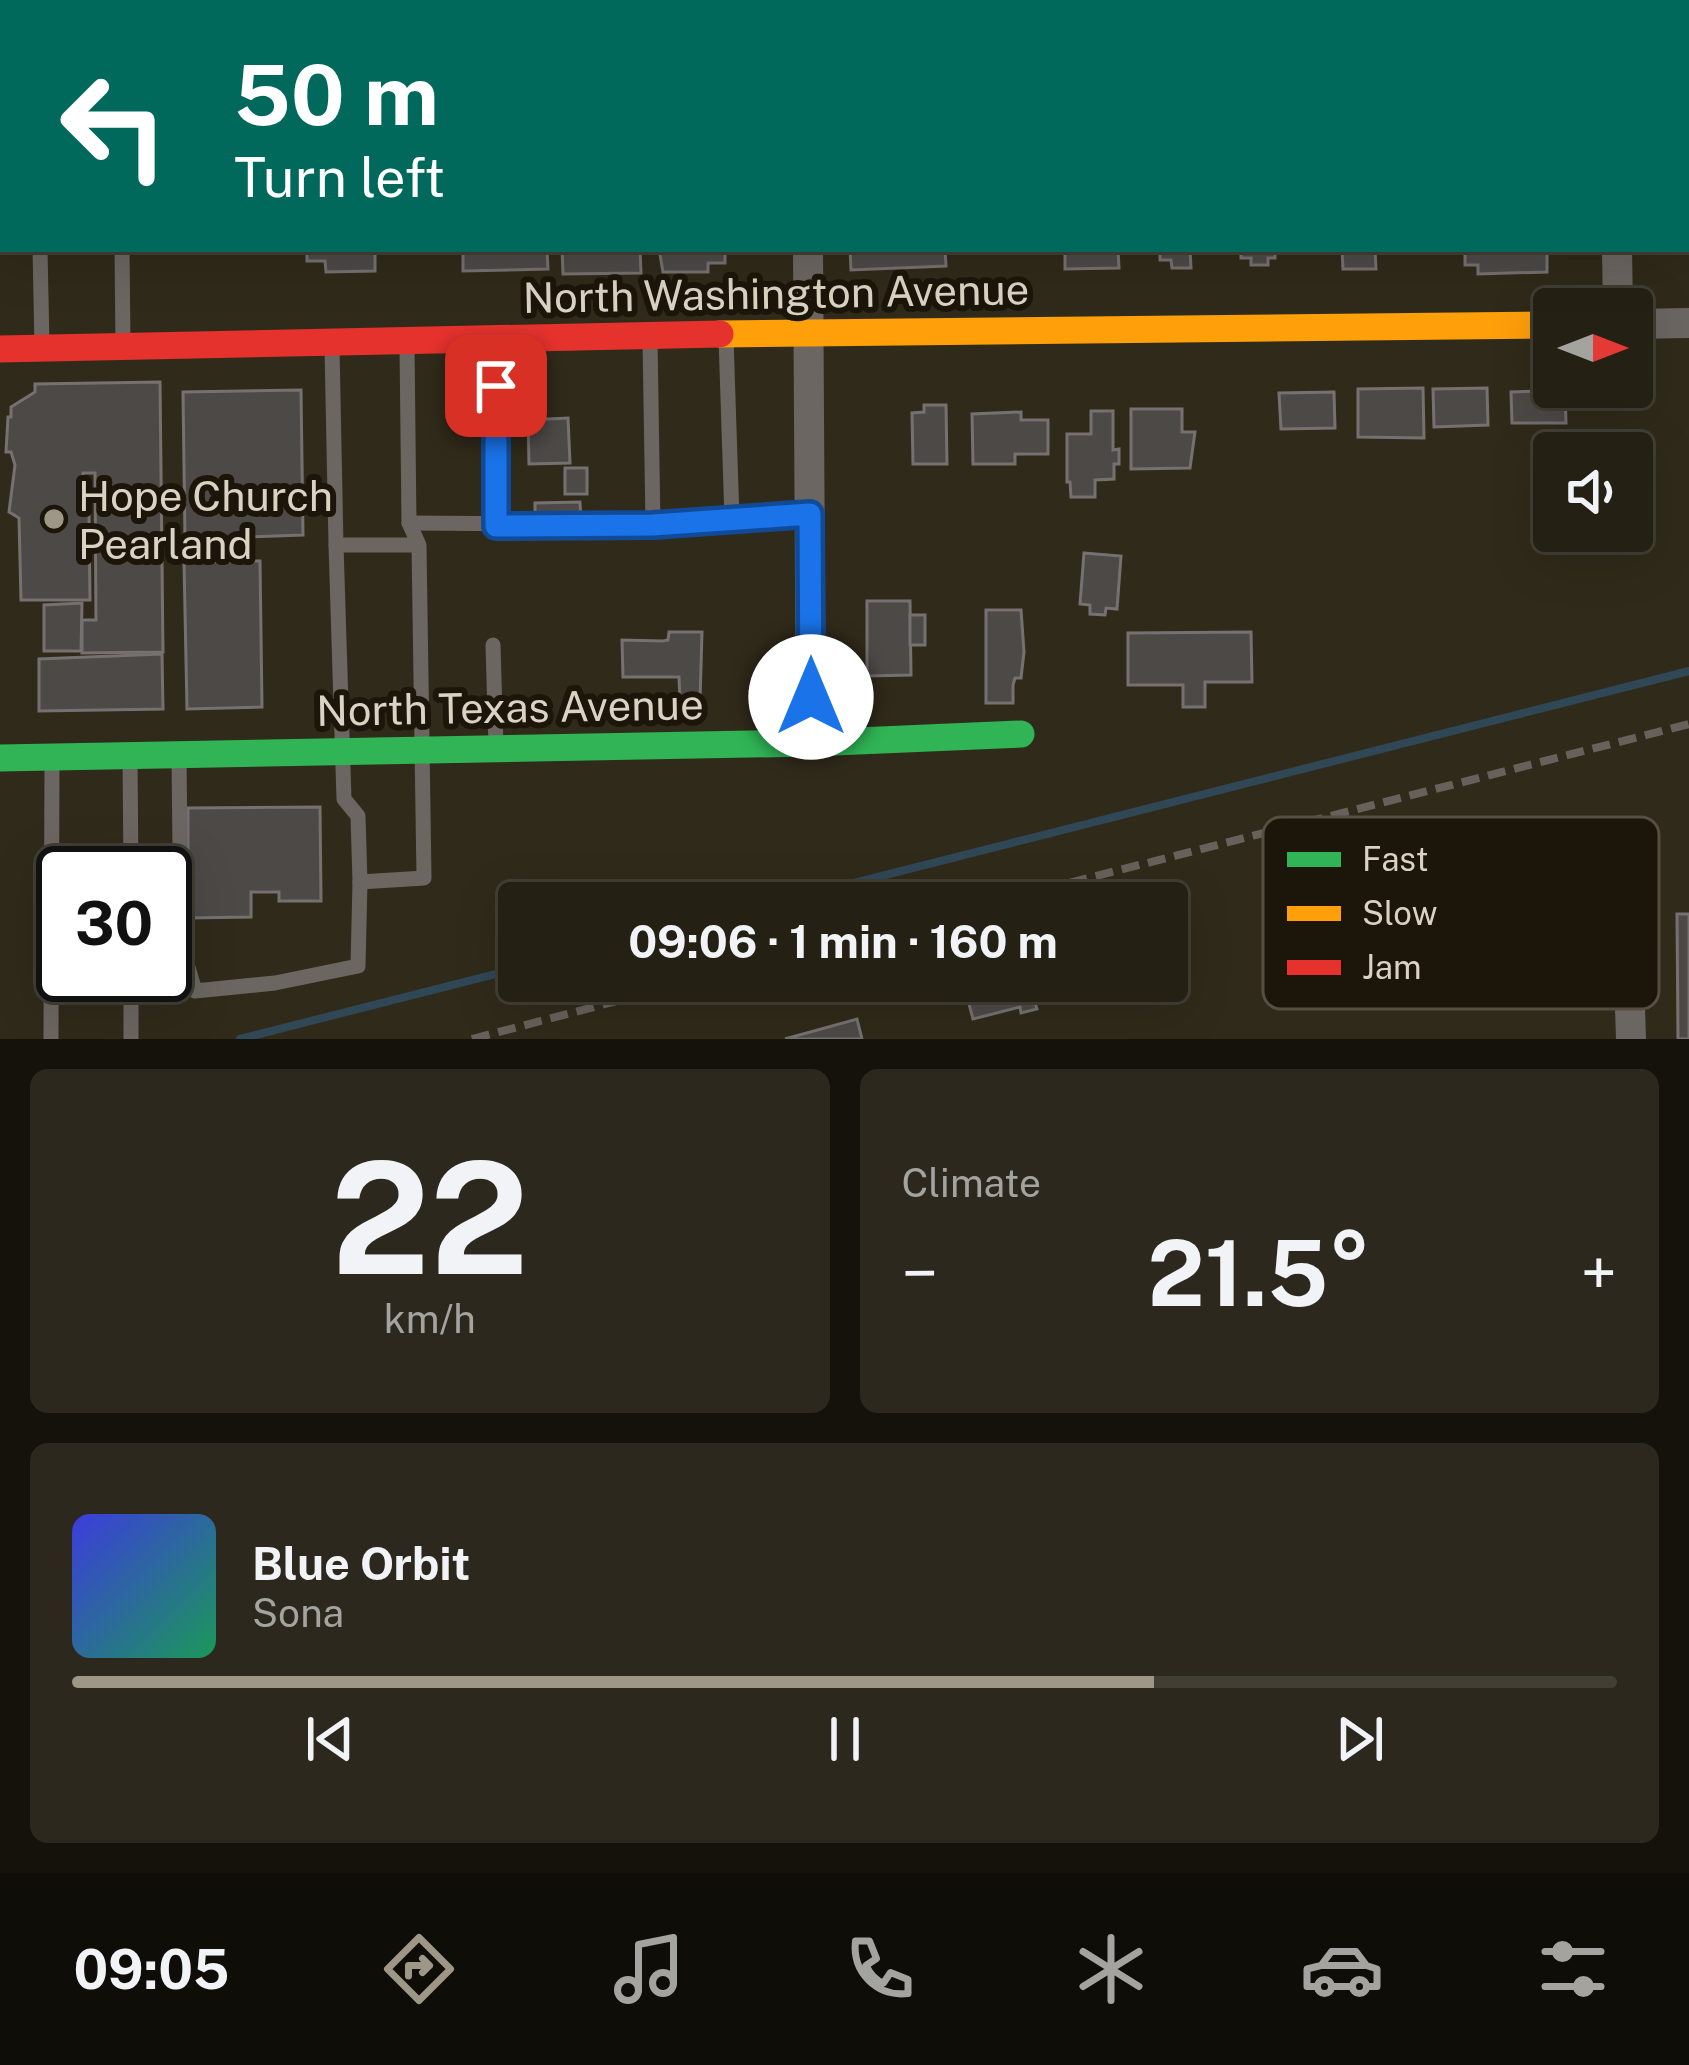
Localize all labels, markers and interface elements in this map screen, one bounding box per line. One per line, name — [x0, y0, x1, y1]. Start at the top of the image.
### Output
text: 50 m — [234, 45, 439, 144]
icon: left — [36, 48, 192, 204]
text: Turn left — [234, 146, 445, 209]
street label: North Washington Avenue — [522, 264, 1030, 322]
north arrow — [1533, 288, 1653, 408]
map controls — [1533, 288, 1653, 552]
pin — [445, 335, 547, 437]
icon: arrive — [463, 353, 529, 419]
button: sound — [1533, 432, 1653, 552]
place label: Hope Church Pearland — [78, 471, 333, 568]
marker: Hope Church Pearland — [41, 506, 67, 532]
position arrow — [748, 634, 874, 760]
street label: North Texas Avenue — [316, 679, 704, 735]
legend — [1263, 817, 1659, 1009]
text: Fast — [1362, 840, 1429, 878]
speed limit sign: 30 — [36, 846, 192, 1002]
text: Slow — [1362, 894, 1437, 932]
text: 09:06 · 1 min · 160 m — [628, 915, 1058, 968]
text: Jam — [1362, 948, 1422, 986]
text: 22 — [331, 1126, 529, 1309]
text: Climate — [902, 1160, 1041, 1206]
text: 21.5° — [1148, 1220, 1371, 1326]
text: − — [902, 1234, 938, 1312]
text: + — [1580, 1234, 1617, 1312]
text: km/h — [384, 1296, 476, 1342]
text: Blue Orbit — [252, 1537, 470, 1590]
text: Sona — [252, 1590, 344, 1636]
icon: previous — [297, 1706, 363, 1772]
icon: pause — [812, 1706, 878, 1772]
icon: next — [1327, 1706, 1393, 1772]
icon: directions — [377, 1927, 461, 2011]
icon: music — [607, 1927, 691, 2011]
icon: phone — [838, 1927, 922, 2011]
icon: climate — [1069, 1927, 1153, 2011]
icon: car — [1300, 1927, 1384, 2011]
icon: filters — [1531, 1927, 1615, 2011]
text: 09:05 — [73, 1938, 230, 2001]

